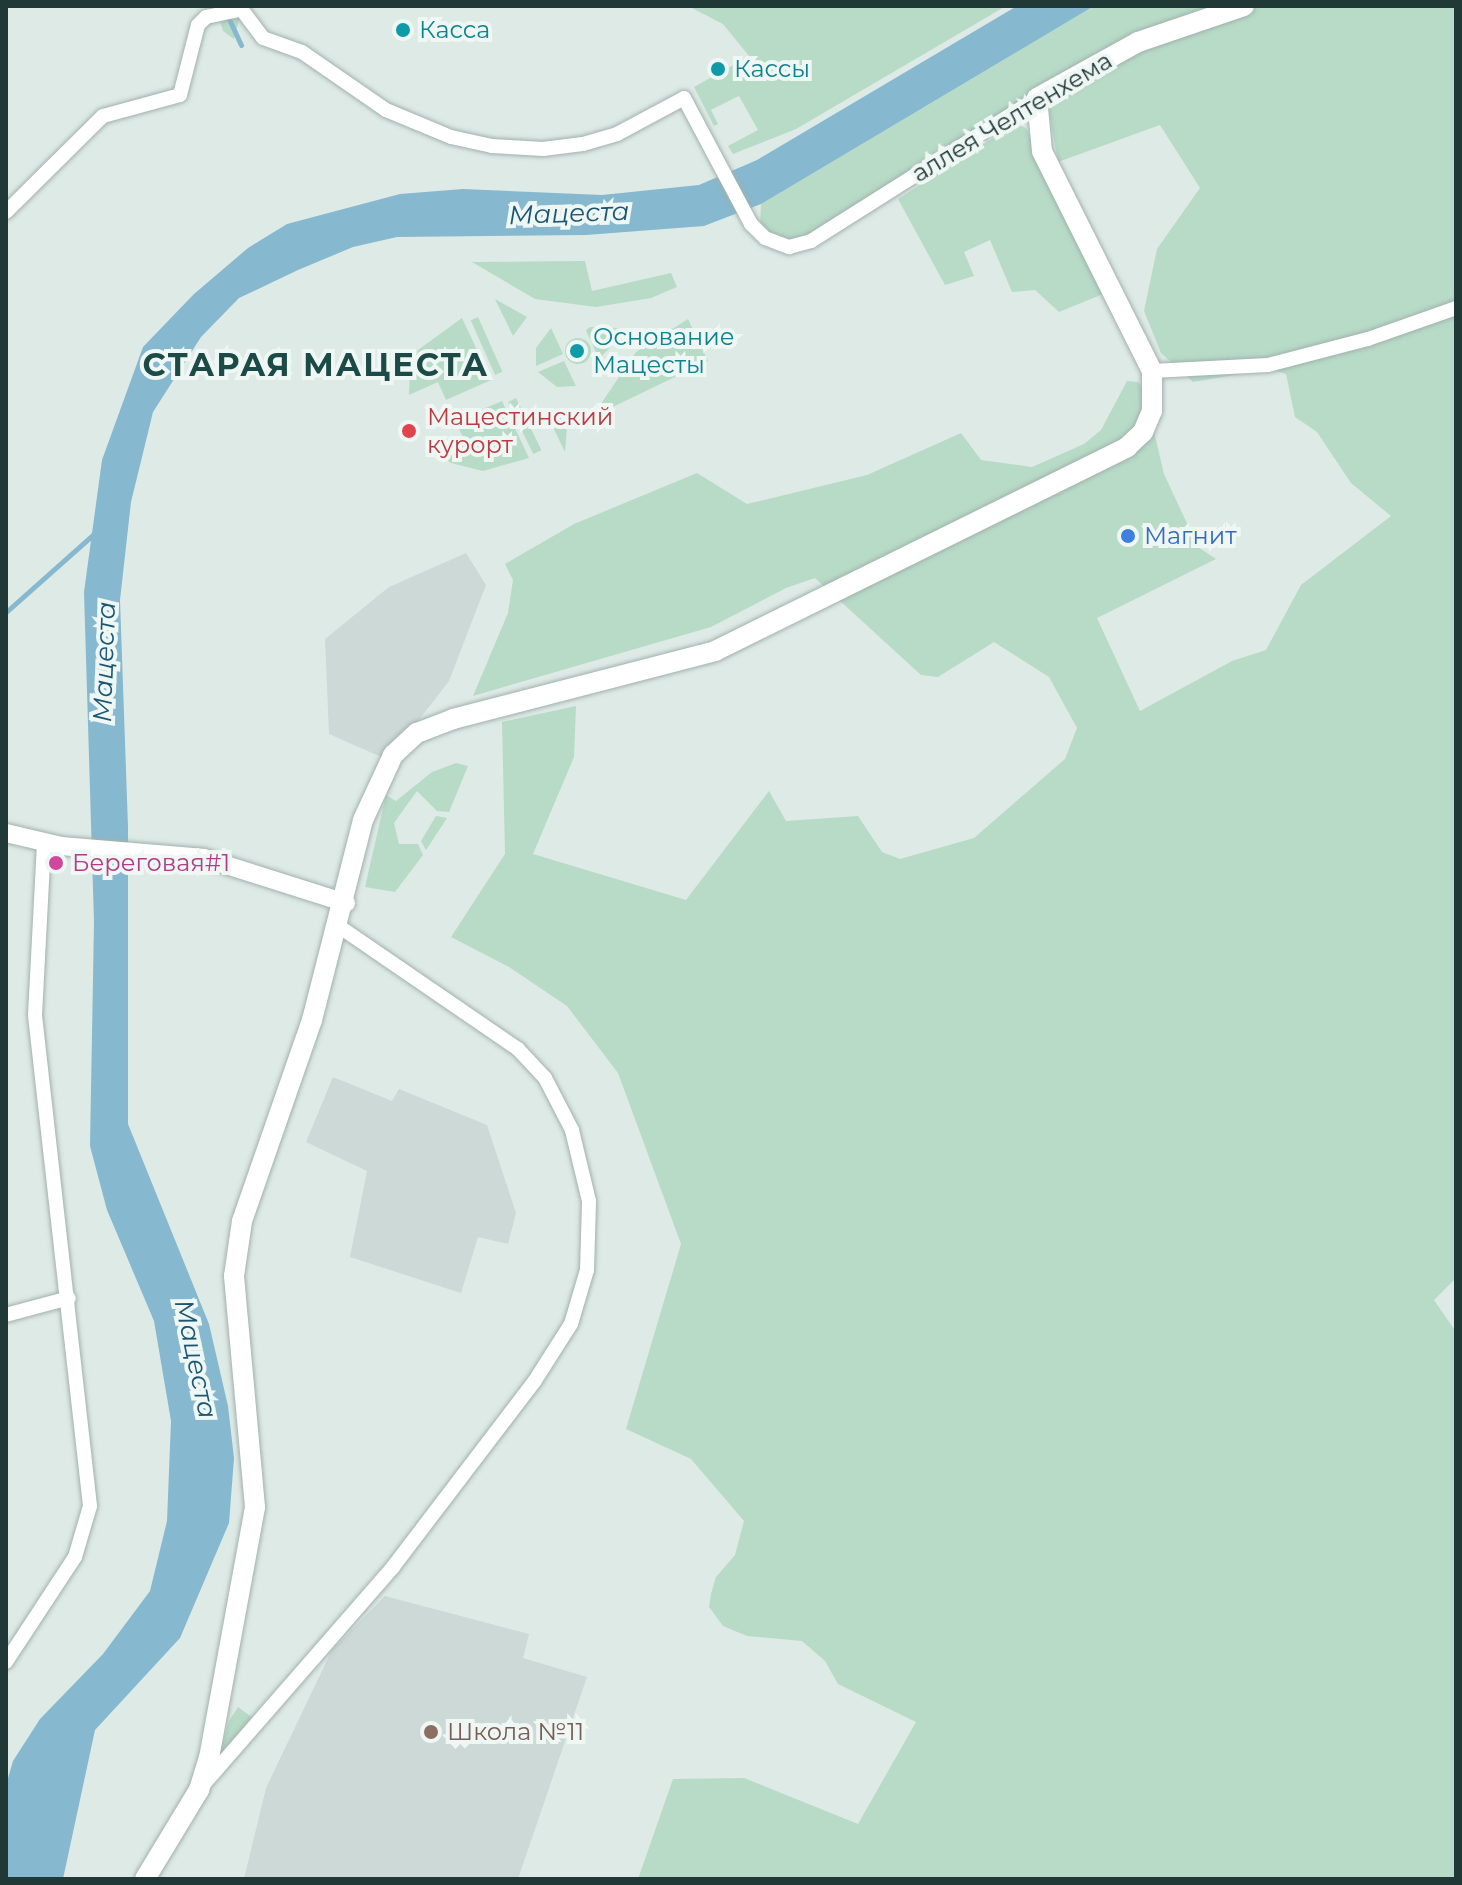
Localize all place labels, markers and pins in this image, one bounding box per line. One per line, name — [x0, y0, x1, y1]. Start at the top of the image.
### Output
place label: Касса — [419, 16, 490, 44]
marker: Касса — [394, 21, 412, 39]
place label: Кассы — [734, 55, 810, 83]
marker: Кассы — [709, 60, 727, 78]
place label: Основание Мацесты — [593, 323, 735, 379]
marker: Основание Мацесты — [568, 342, 586, 360]
place label: Мацестинский курорт — [427, 403, 613, 459]
marker: Мацестинский курорт — [398, 420, 420, 442]
place label: Магнит — [1144, 522, 1237, 550]
marker: Магнит — [1119, 527, 1137, 545]
place label: Береговая#1 — [72, 849, 230, 877]
marker: Береговая#1 — [47, 854, 65, 872]
place label: Школа №11 — [447, 1718, 584, 1746]
marker: Школа №11 — [422, 1723, 440, 1741]

